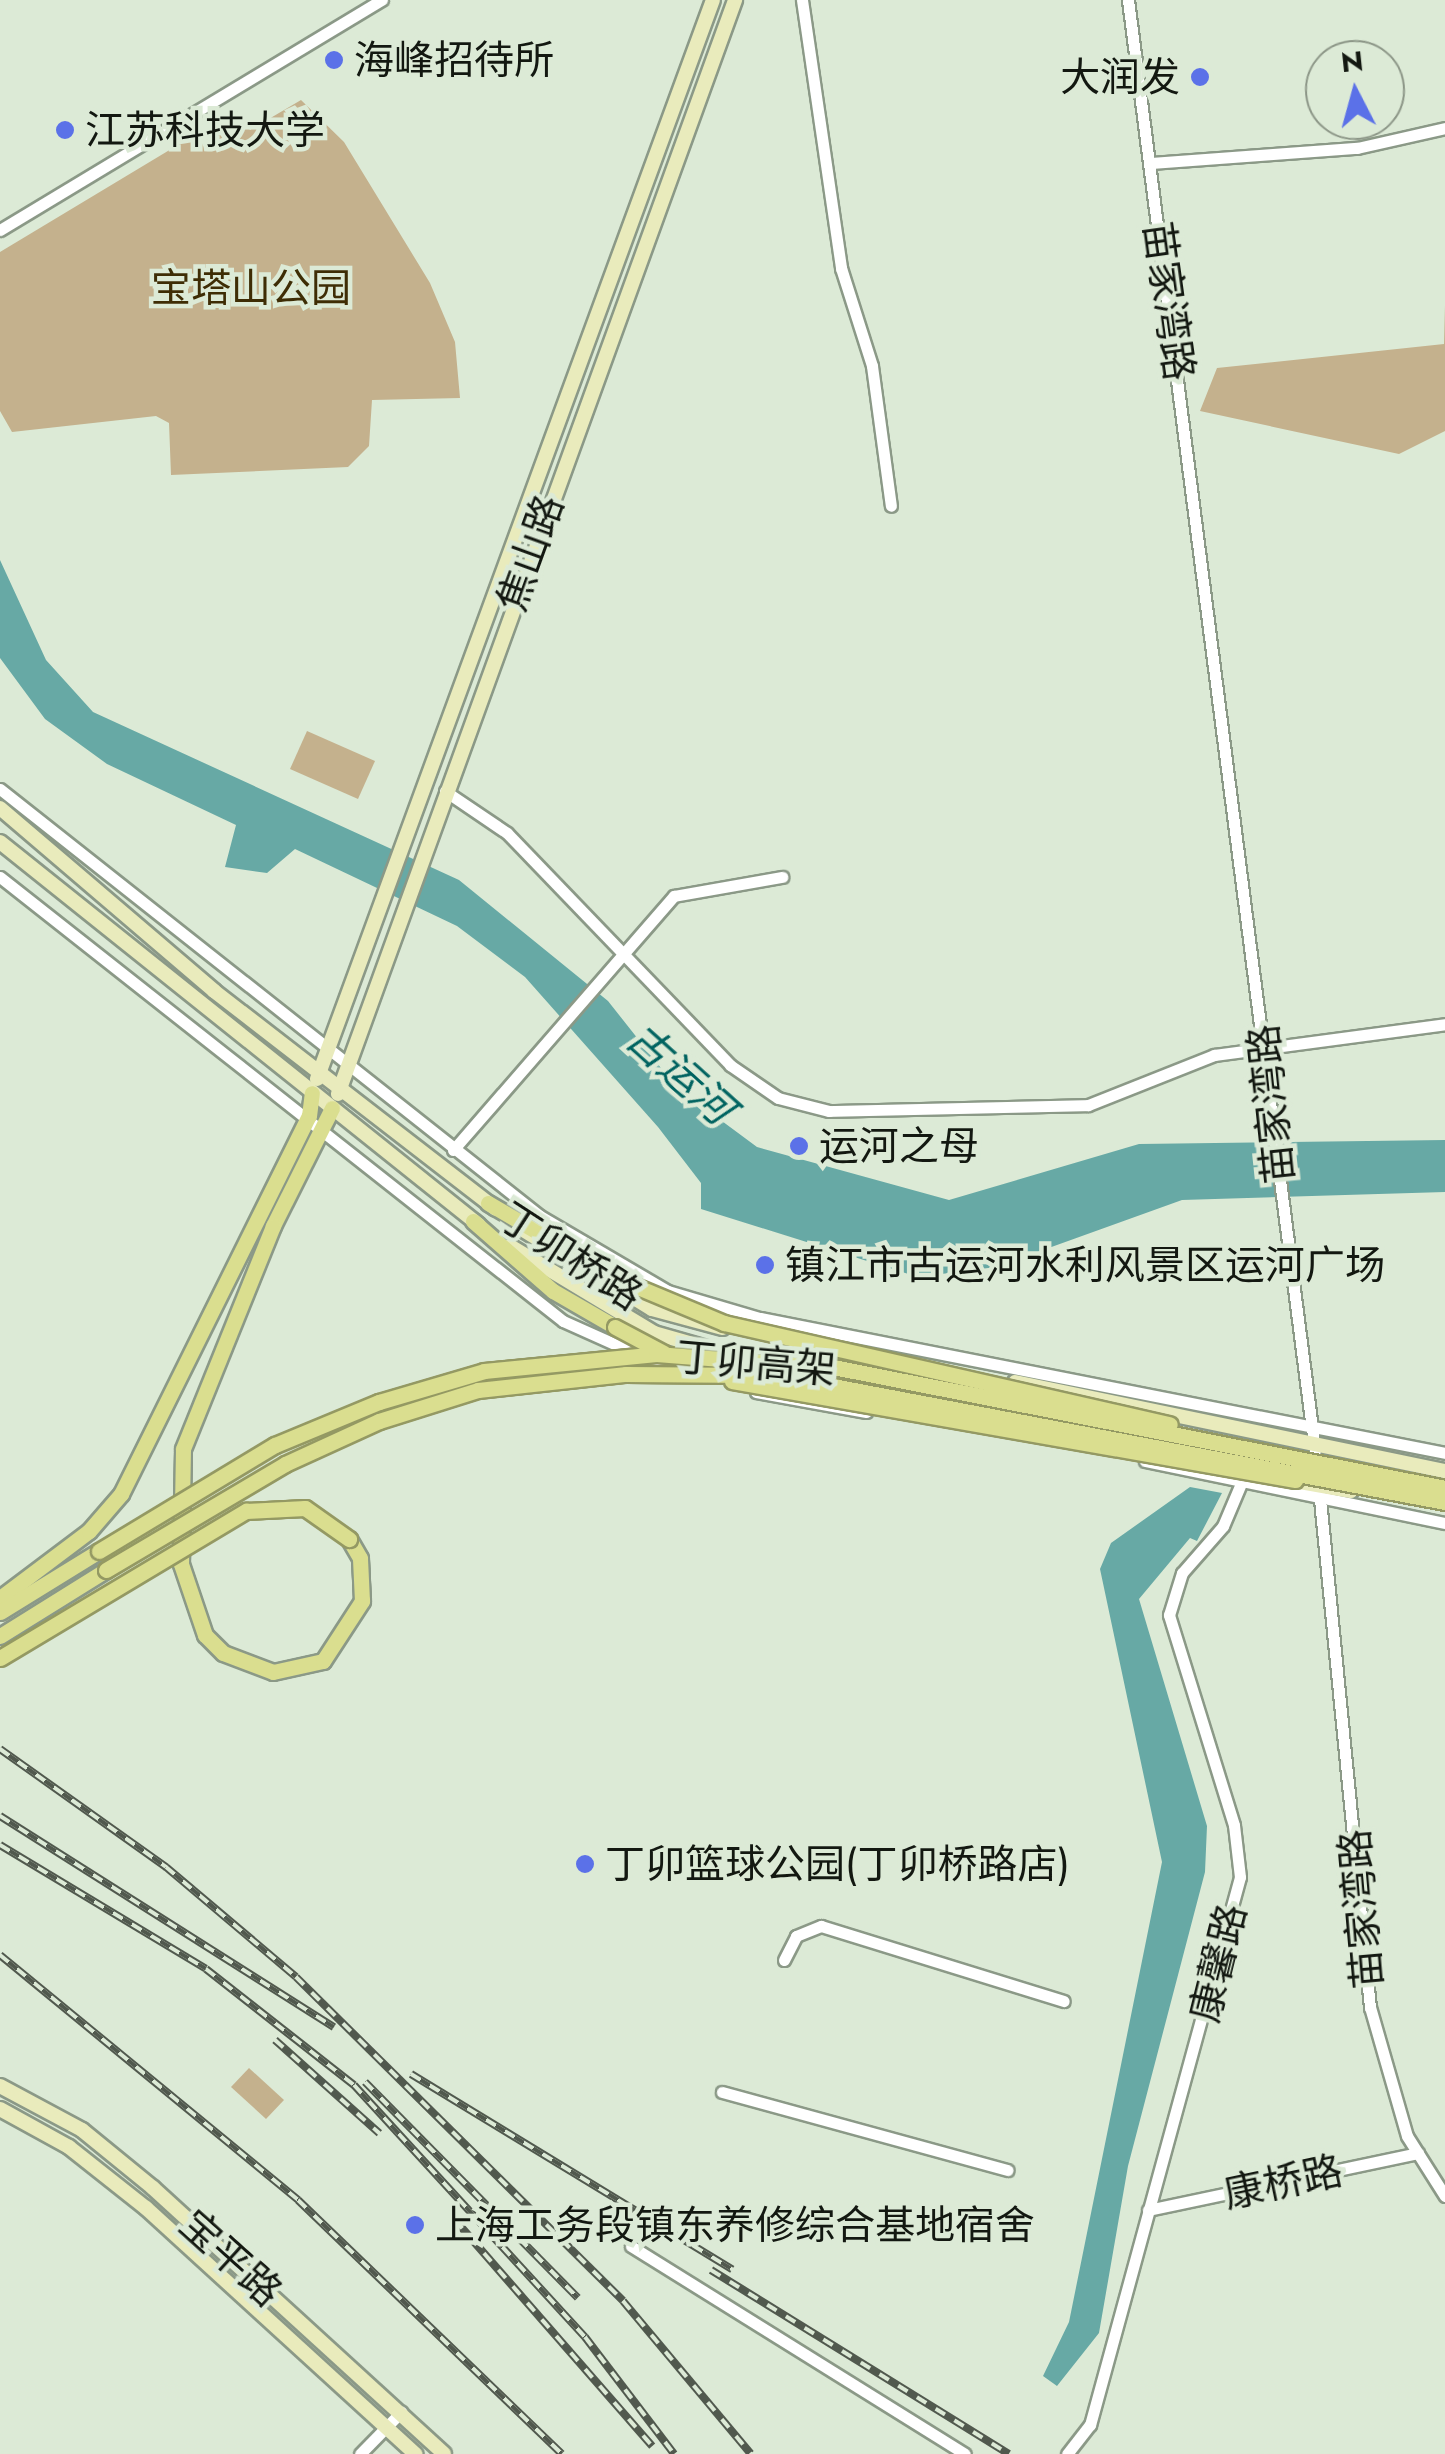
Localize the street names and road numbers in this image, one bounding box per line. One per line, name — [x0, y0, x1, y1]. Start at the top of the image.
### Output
street label: 苗家湾路 — [1134, 218, 1204, 384]
street label: 焦山路 — [487, 488, 573, 618]
street label: 苗家湾路 — [1239, 1022, 1303, 1186]
street label: 丁卯桥路 — [491, 1192, 651, 1320]
street label: 丁卯高架 — [674, 1332, 838, 1394]
street label: 苗家湾路 — [1330, 1827, 1392, 1991]
street label: 康馨路 — [1180, 1899, 1256, 2027]
street label: 康桥路 — [1219, 2146, 1347, 2218]
street label: 宝平路 — [170, 2200, 292, 2316]

